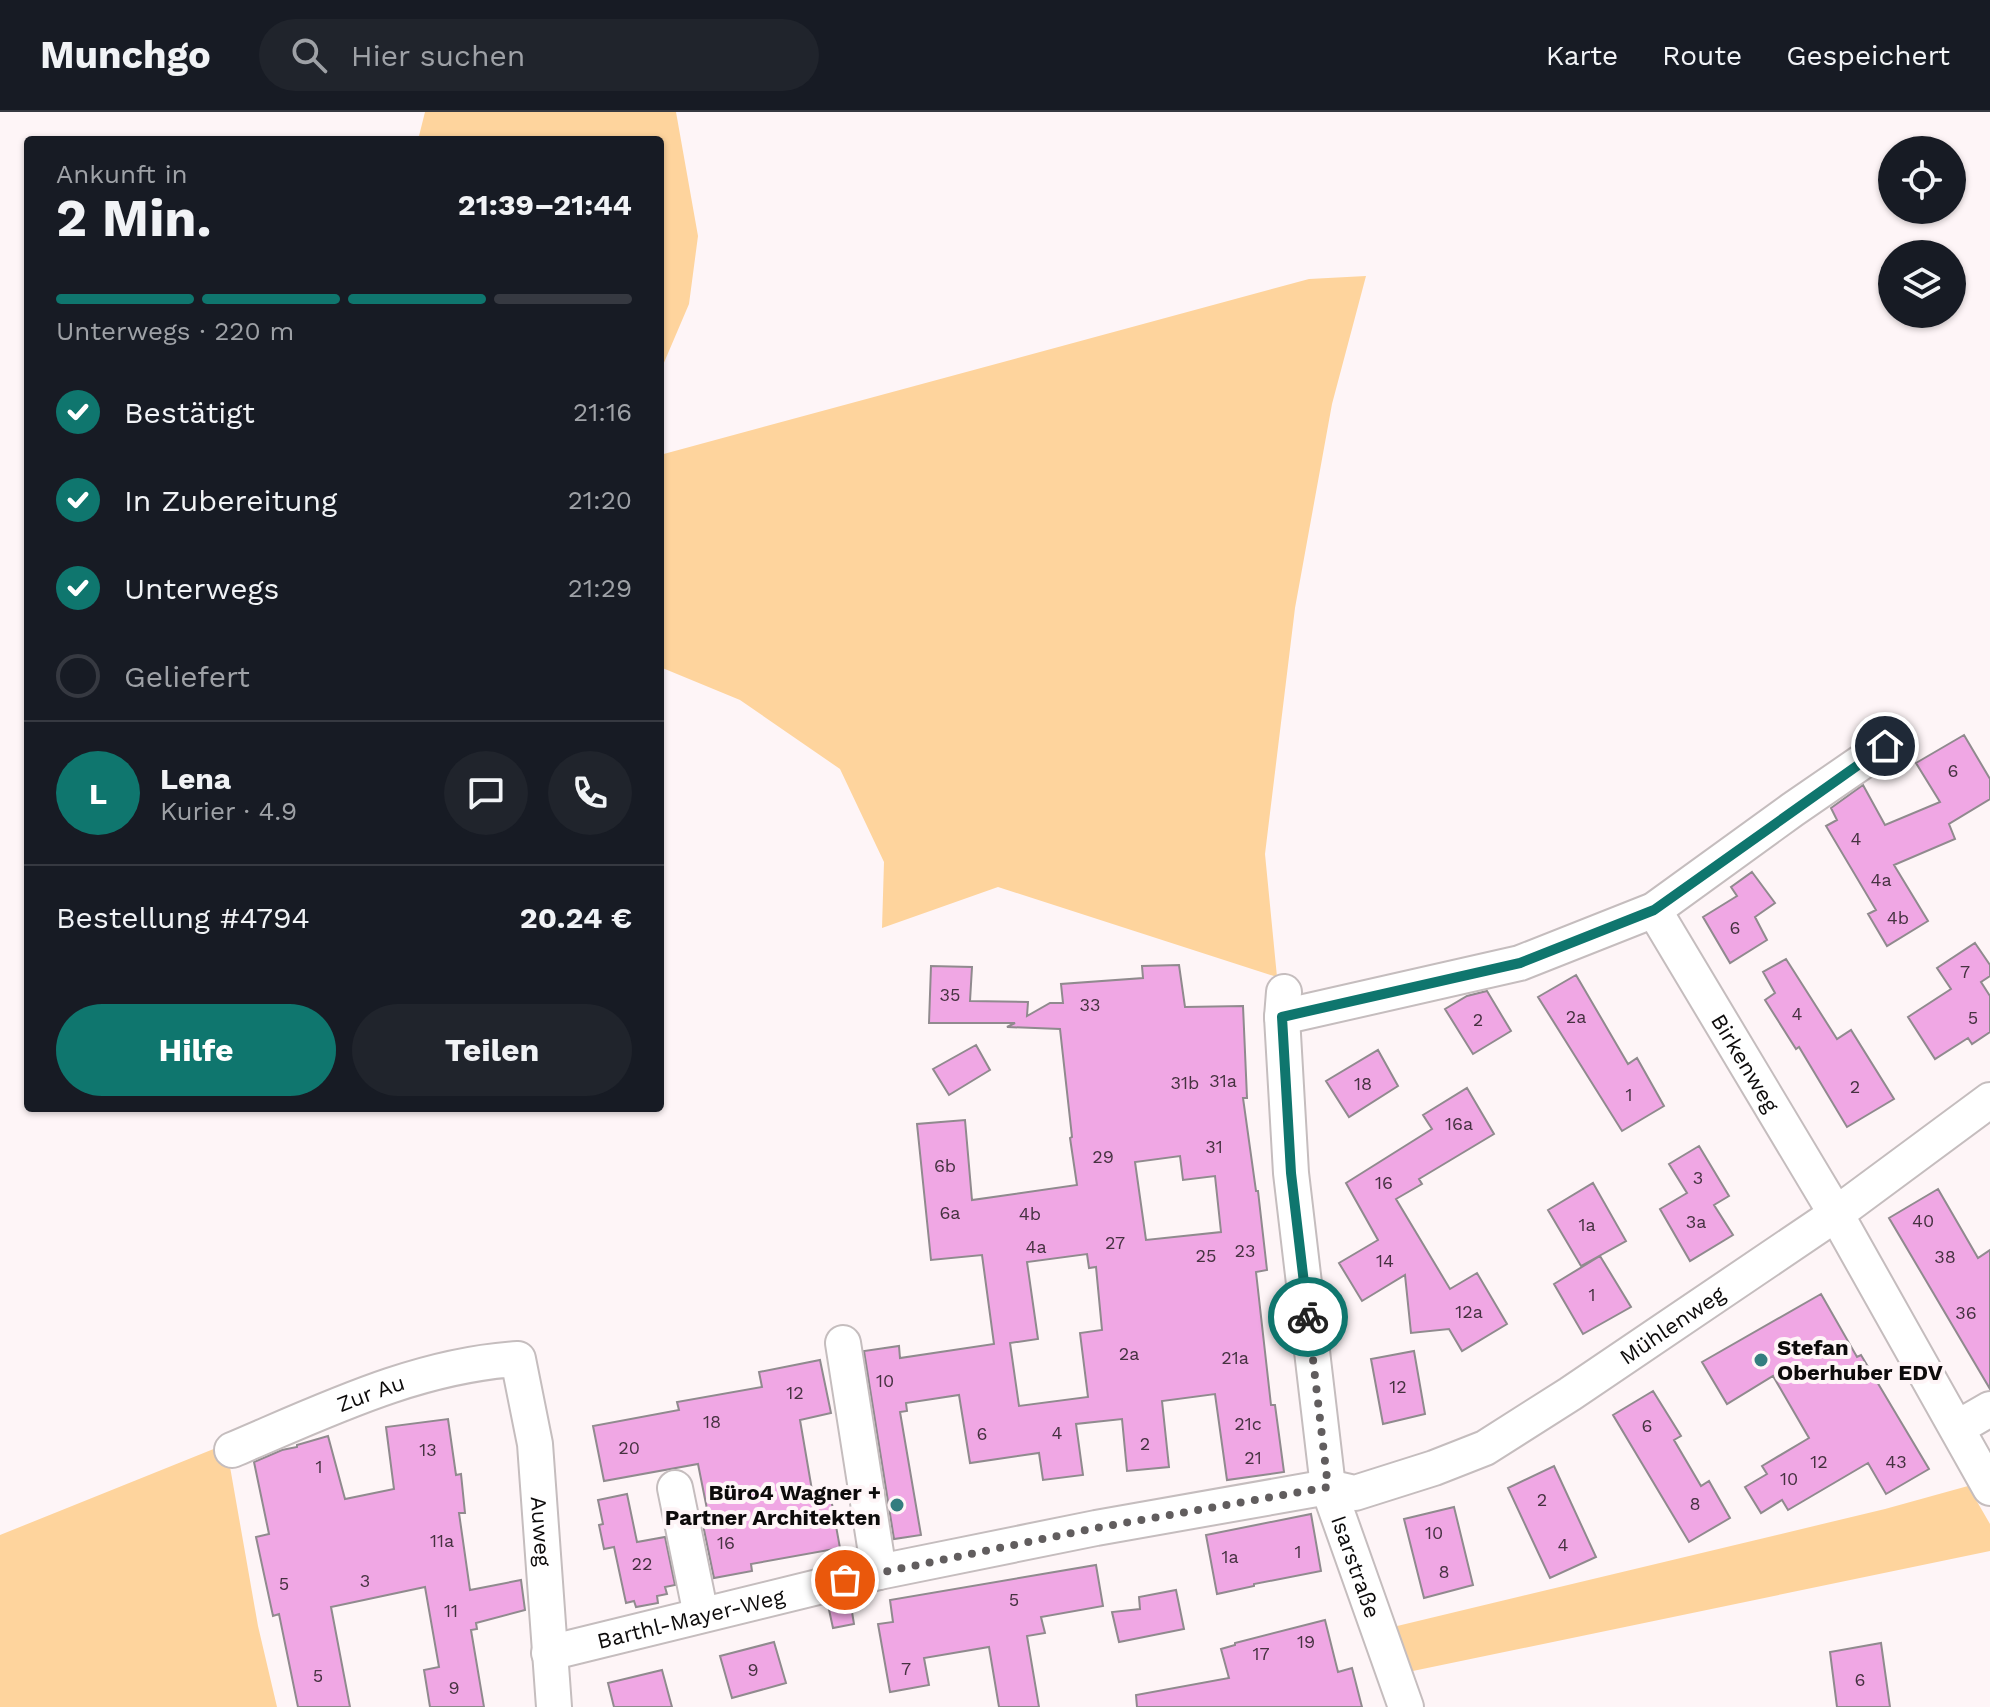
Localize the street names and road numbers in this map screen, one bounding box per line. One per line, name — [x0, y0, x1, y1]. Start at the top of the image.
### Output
street label: Birkenweg — [1706, 1009, 1784, 1117]
street label: Mühlenweg — [1615, 1281, 1730, 1370]
street label: Zur Au — [333, 1370, 408, 1417]
street label: Auweg — [526, 1495, 556, 1568]
street label: Isarstraße — [1326, 1512, 1385, 1621]
street label: Barthl-Mayer-Weg — [595, 1584, 788, 1654]

